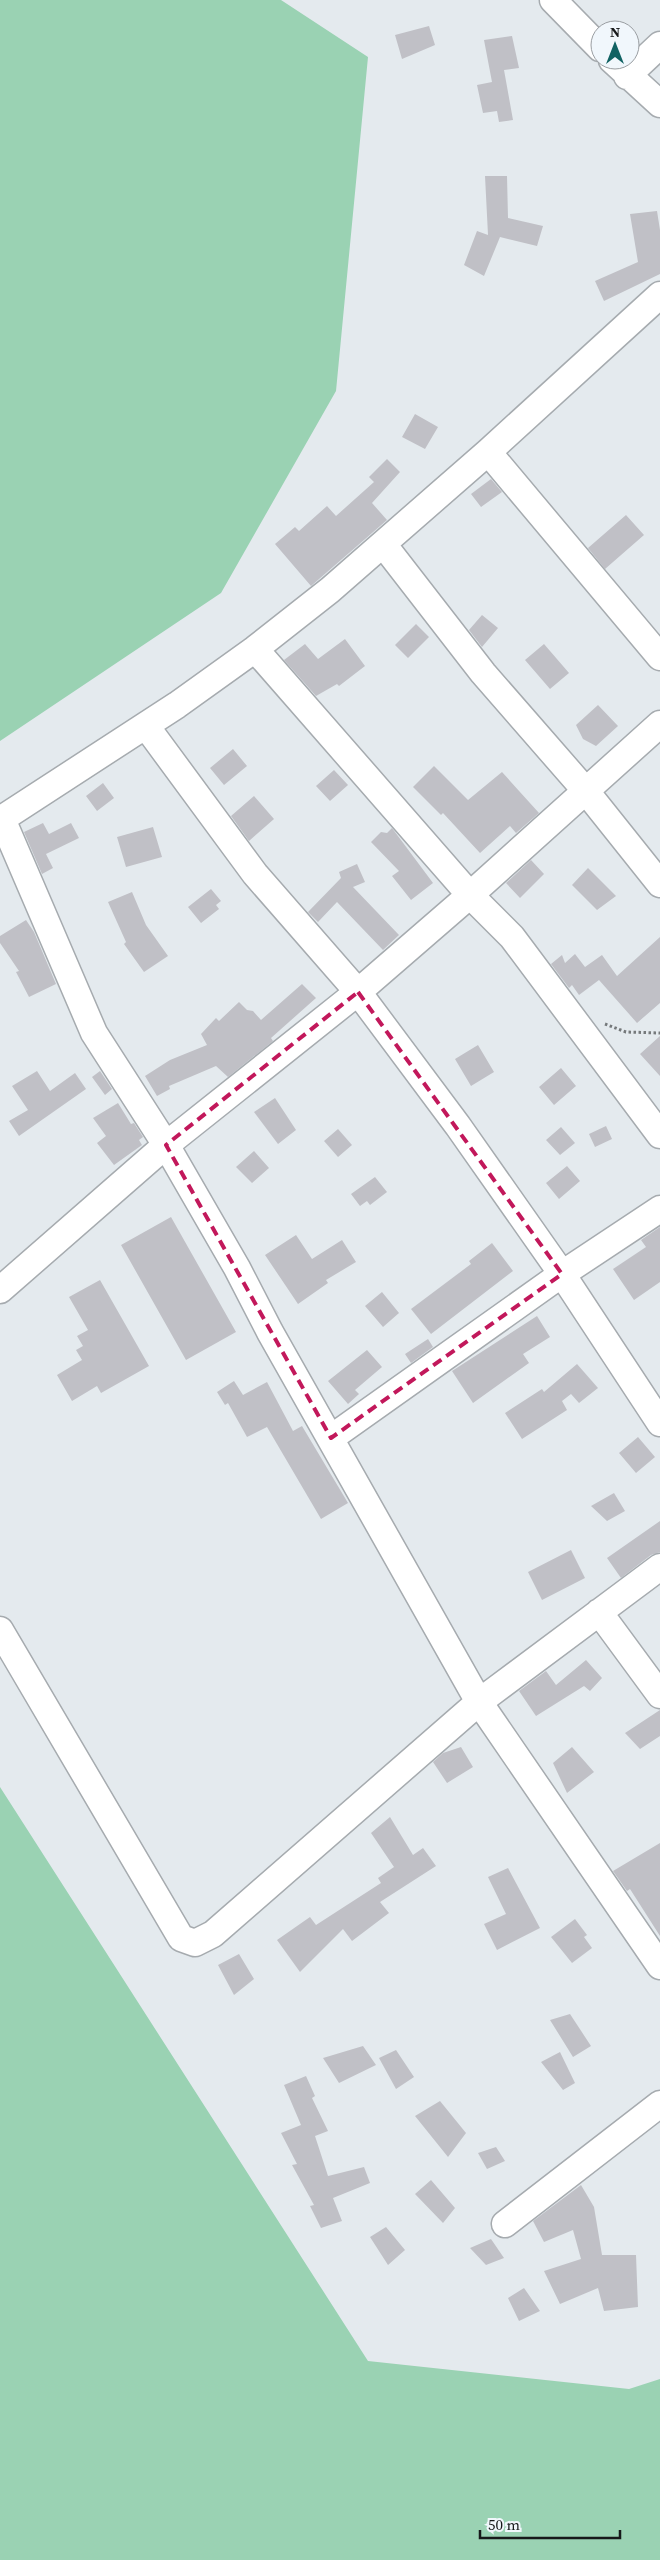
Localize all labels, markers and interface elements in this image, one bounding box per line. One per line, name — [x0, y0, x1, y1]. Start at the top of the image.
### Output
north arrow — [590, 20, 640, 70]
text: N — [610, 22, 620, 42]
scale bar — [480, 2508, 620, 2540]
text: 50 m — [488, 2514, 520, 2535]

